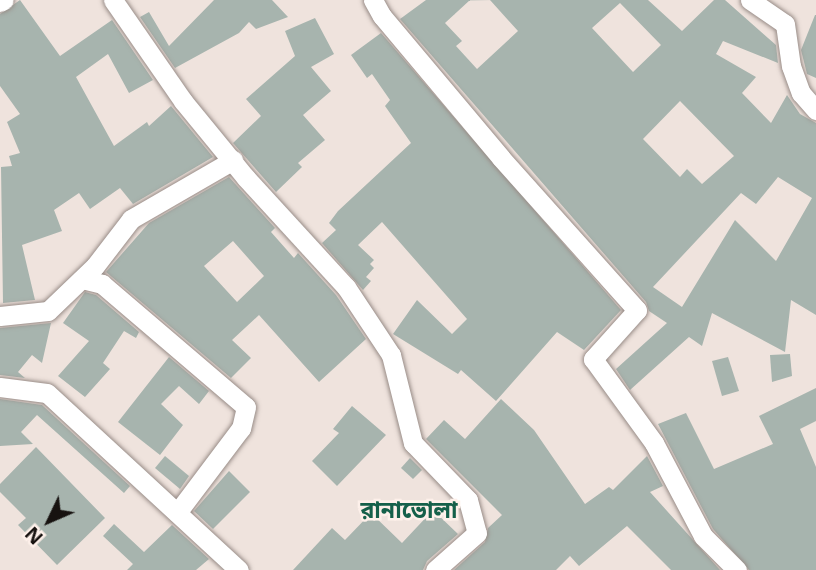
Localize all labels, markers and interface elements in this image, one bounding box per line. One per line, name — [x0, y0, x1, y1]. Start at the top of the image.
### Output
north arrow — [14, 486, 84, 556]
district label: রানাভোলা — [360, 495, 458, 523]
text: N — [19, 521, 49, 550]

